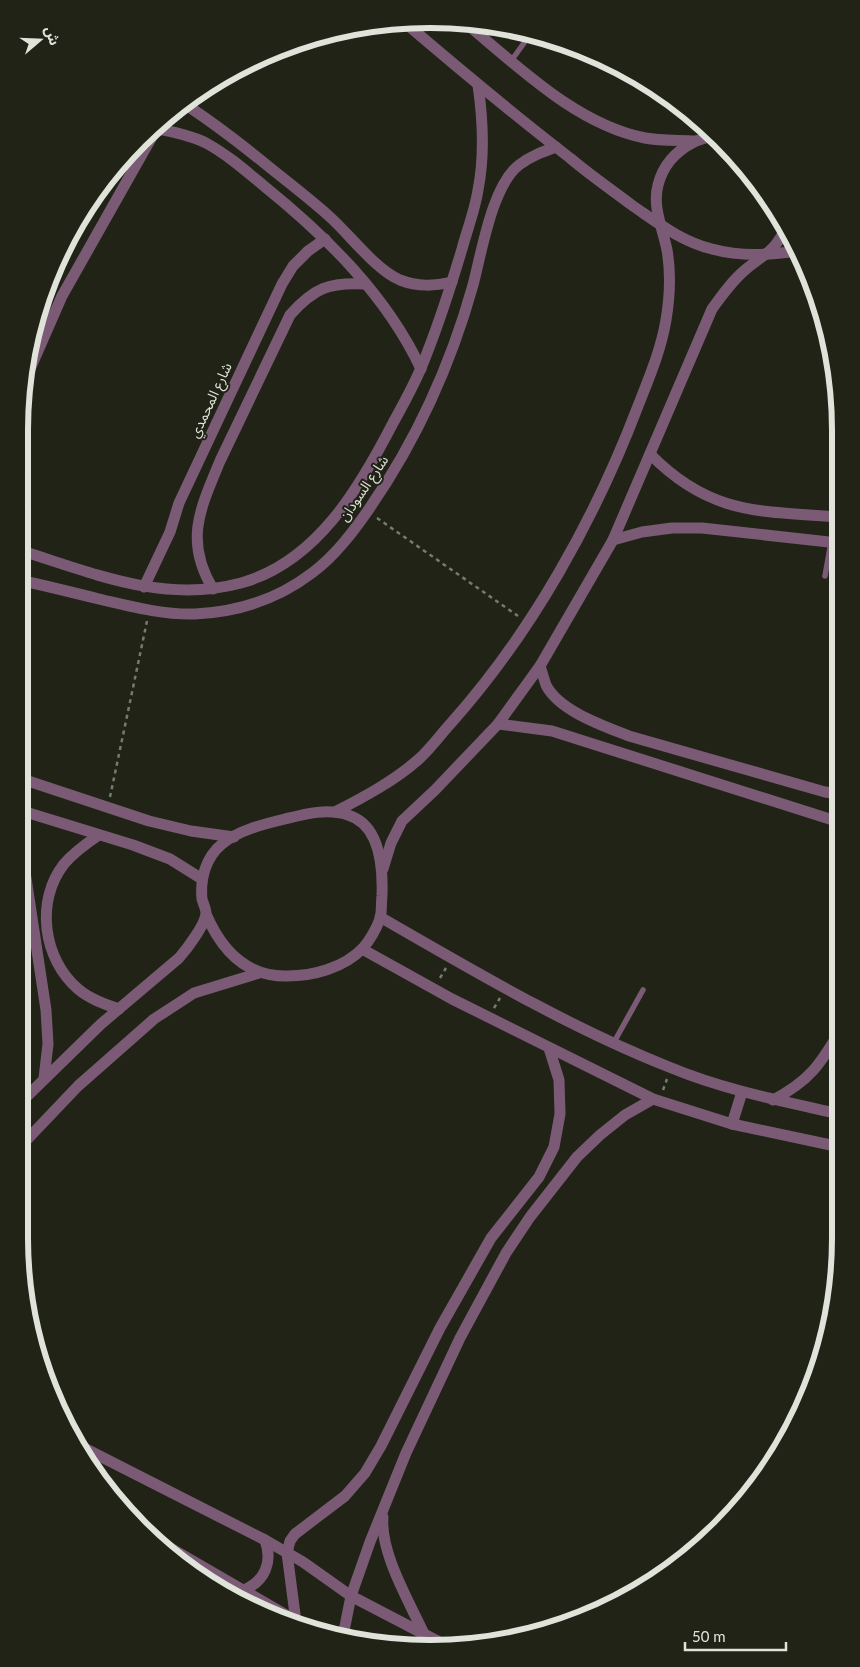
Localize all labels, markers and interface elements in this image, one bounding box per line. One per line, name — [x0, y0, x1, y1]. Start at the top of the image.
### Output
north arrow — [15, 15, 65, 65]
text: ش — [42, 24, 64, 47]
street label: شارع المحمدي — [185, 360, 238, 442]
street label: شارع السودان — [335, 452, 394, 526]
scale bar — [685, 1620, 786, 1652]
text: 50 m — [692, 1627, 726, 1645]

